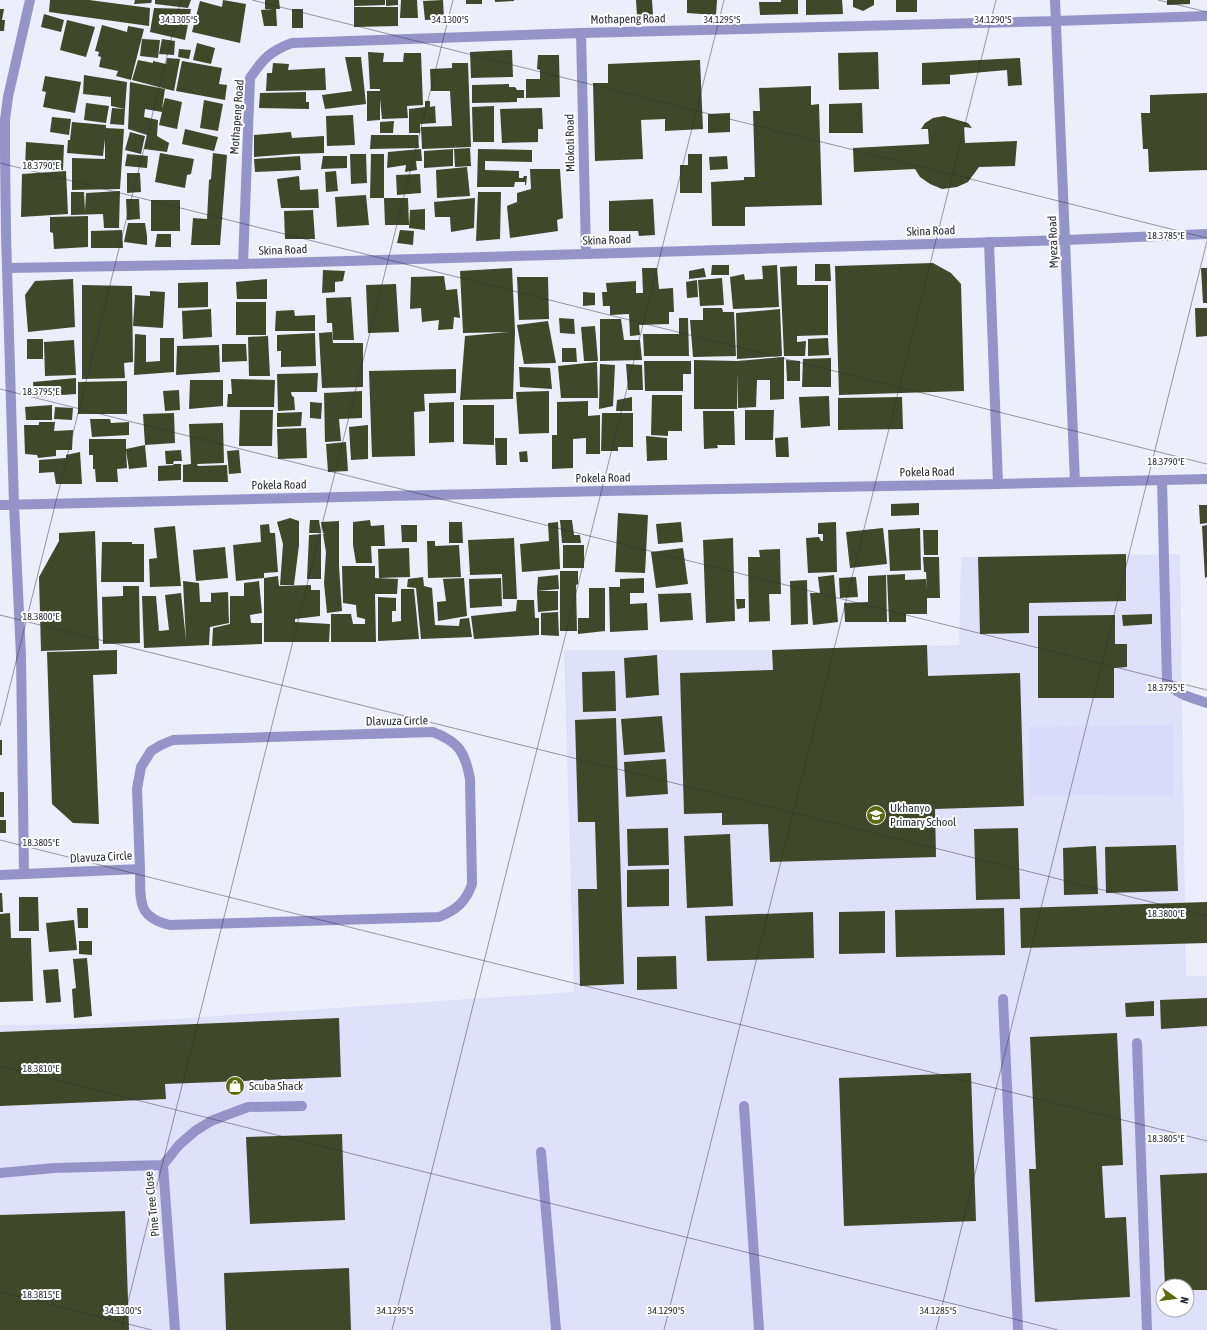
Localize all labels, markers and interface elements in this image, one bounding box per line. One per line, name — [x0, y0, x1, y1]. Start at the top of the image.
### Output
street label: Mothapeng Road — [590, 11, 666, 27]
text: 34.1305°S — [161, 14, 197, 25]
text: 34.1300°S — [432, 14, 468, 25]
text: 34.1295°S — [704, 14, 740, 25]
text: 34.1290°S — [975, 14, 1011, 25]
street label: Mothapeng Road — [227, 79, 247, 155]
street label: Mlokoti Road — [562, 114, 578, 172]
text: 18.3790°E — [23, 160, 60, 171]
street label: Myeza Road — [1045, 215, 1061, 269]
street label: Skina Road — [906, 223, 956, 239]
text: 18.3785°E — [1148, 230, 1185, 241]
street label: Skina Road — [582, 232, 632, 248]
street label: Skina Road — [258, 242, 308, 258]
text: 18.3795°E — [23, 386, 60, 397]
text: 18.3790°E — [1148, 456, 1185, 467]
street label: Pokela Road — [899, 465, 955, 479]
street label: Pokela Road — [575, 471, 631, 485]
street label: Pokela Road — [251, 478, 307, 492]
text: 18.3800°E — [23, 611, 60, 622]
text: 18.3795°E — [1148, 682, 1185, 693]
street label: Dlavuza Circle — [366, 713, 428, 729]
place label: Ukhanyo Primary School — [890, 801, 957, 829]
school or university icon: Ukhanyo Primary School — [865, 804, 887, 826]
text: 18.3805°E — [23, 837, 60, 848]
street label: Dlavuza Circle — [69, 848, 133, 866]
text: 18.3800°E — [1148, 908, 1185, 919]
text: 18.3810°E — [23, 1063, 60, 1074]
shop icon: Scuba Shack — [224, 1075, 246, 1097]
place label: Scuba Shack — [249, 1079, 304, 1093]
text: 18.3805°E — [1148, 1133, 1185, 1144]
street label: Pine Tree Close — [142, 1171, 162, 1237]
north arrow — [1155, 1278, 1195, 1318]
text: 18.3815°E — [23, 1289, 60, 1300]
text: N — [1178, 1296, 1191, 1305]
text: 34.1300°S — [105, 1305, 141, 1316]
text: 34.1295°S — [377, 1305, 413, 1316]
text: 34.1290°S — [648, 1305, 684, 1316]
text: 34.1285°S — [920, 1305, 956, 1316]

